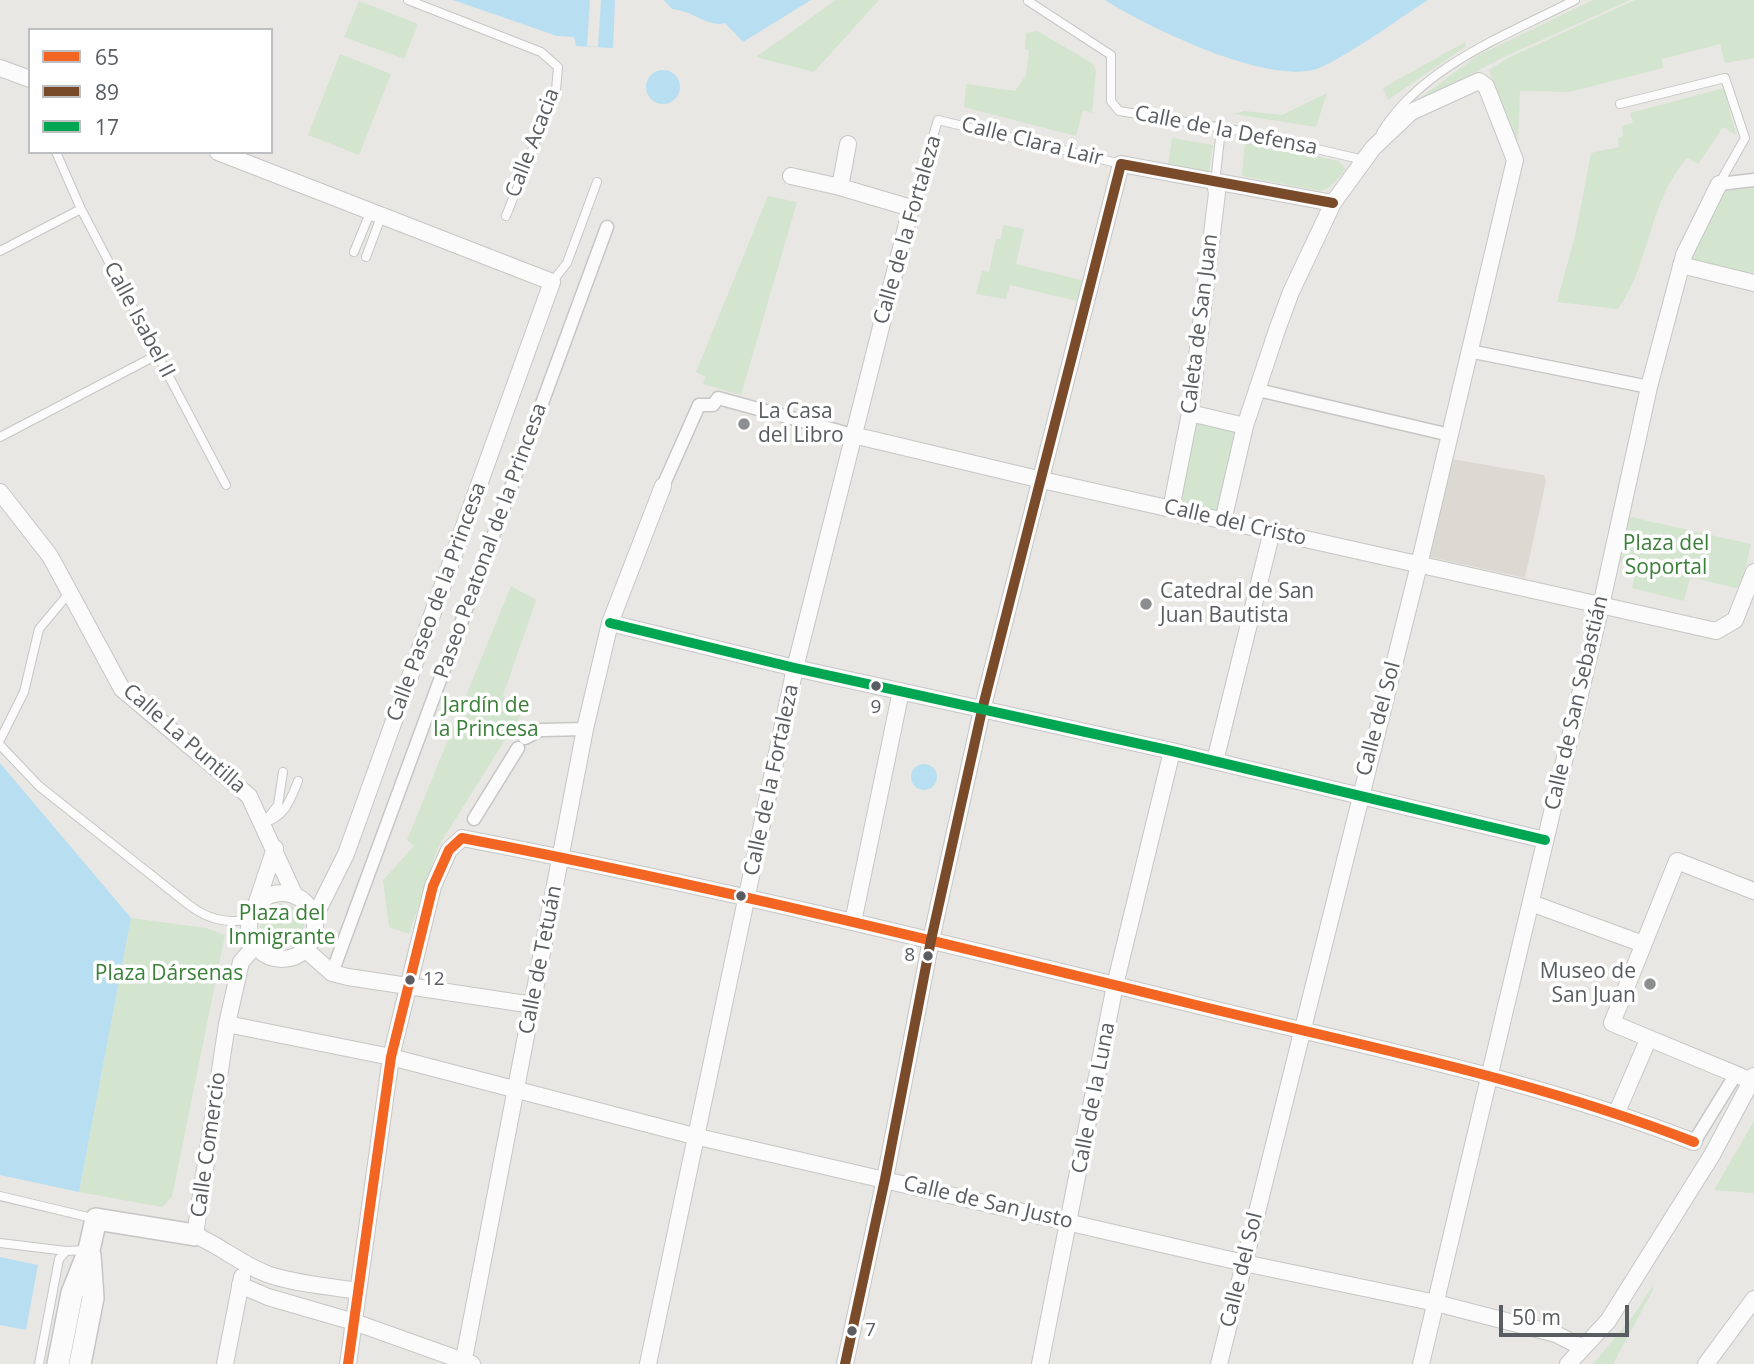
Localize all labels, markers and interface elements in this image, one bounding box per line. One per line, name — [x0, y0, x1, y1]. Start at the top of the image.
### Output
legend — [28, 28, 273, 154]
text: 65 — [95, 43, 119, 71]
text: 89 — [95, 78, 119, 106]
street label: Calle Acacia — [501, 85, 565, 201]
street label: Calle de la Defensa — [1132, 101, 1320, 161]
street label: Calle Clara Lair — [959, 112, 1105, 172]
text: 17 — [95, 113, 119, 141]
street label: Calle de la Fortaleza — [869, 133, 947, 327]
street label: Caleta de San Juan — [1176, 233, 1224, 415]
street label: Calle Isabel II — [98, 258, 180, 382]
place label: La Casa del Libro — [758, 399, 844, 449]
street label: Paseo Peatonal de la Princesa — [429, 400, 553, 682]
marker: La Casa del Libro — [736, 416, 752, 432]
street label: Calle Paseo de la Princesa — [382, 479, 492, 725]
street label: Calle del Cristo — [1161, 494, 1309, 552]
park label: Plaza del Soportal — [1623, 531, 1709, 581]
place label: Catedral de San Juan Bautista — [1160, 579, 1314, 629]
street label: Calle de San Sebastián — [1540, 593, 1614, 813]
marker: Catedral de San Juan Bautista — [1138, 596, 1154, 612]
street label: Calle del Sol — [1352, 659, 1406, 779]
street label: Calle La Puntilla — [118, 679, 250, 799]
marker: 9 — [869, 679, 883, 693]
street label: Calle de la Fortaleza — [739, 682, 805, 878]
park label: Jardín de la Princesa — [433, 693, 539, 743]
place label: 9 — [871, 697, 881, 719]
street label: Calle de Tetuán — [514, 883, 568, 1037]
unlabelled marker — [734, 889, 748, 903]
park label: Plaza del Inmigrante — [228, 901, 336, 951]
place label: 8 — [904, 945, 915, 967]
marker: 8 — [921, 949, 935, 963]
place label: Museo de San Juan — [1540, 959, 1636, 1009]
park label: Plaza Dársenas — [95, 961, 243, 987]
place label: 12 — [423, 969, 445, 991]
marker: 12 — [403, 973, 417, 987]
marker: Museo de San Juan — [1642, 976, 1658, 992]
street label: Calle de la Luna — [1067, 1020, 1121, 1176]
street label: Calle Comercio — [186, 1071, 232, 1219]
street label: Calle de San Justo — [901, 1171, 1075, 1235]
street label: Calle del Sol — [1216, 1210, 1268, 1330]
scale bar — [1502, 1290, 1632, 1334]
text: 50 m — [1512, 1303, 1561, 1331]
place label: 7 — [865, 1320, 876, 1342]
marker: 7 — [845, 1324, 859, 1338]

